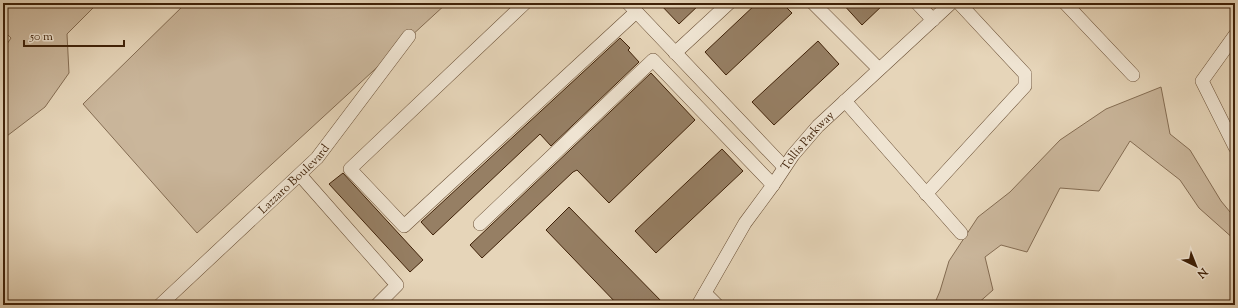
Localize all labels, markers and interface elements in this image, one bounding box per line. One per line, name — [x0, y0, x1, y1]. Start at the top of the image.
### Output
scale bar — [24, 22, 124, 48]
text: 50 m — [29, 28, 53, 46]
street label: Tollis Parkway — [777, 107, 839, 175]
street label: Lazzaro Boulevard — [255, 140, 335, 219]
north arrow — [1176, 246, 1216, 286]
text: N — [1193, 263, 1212, 282]

